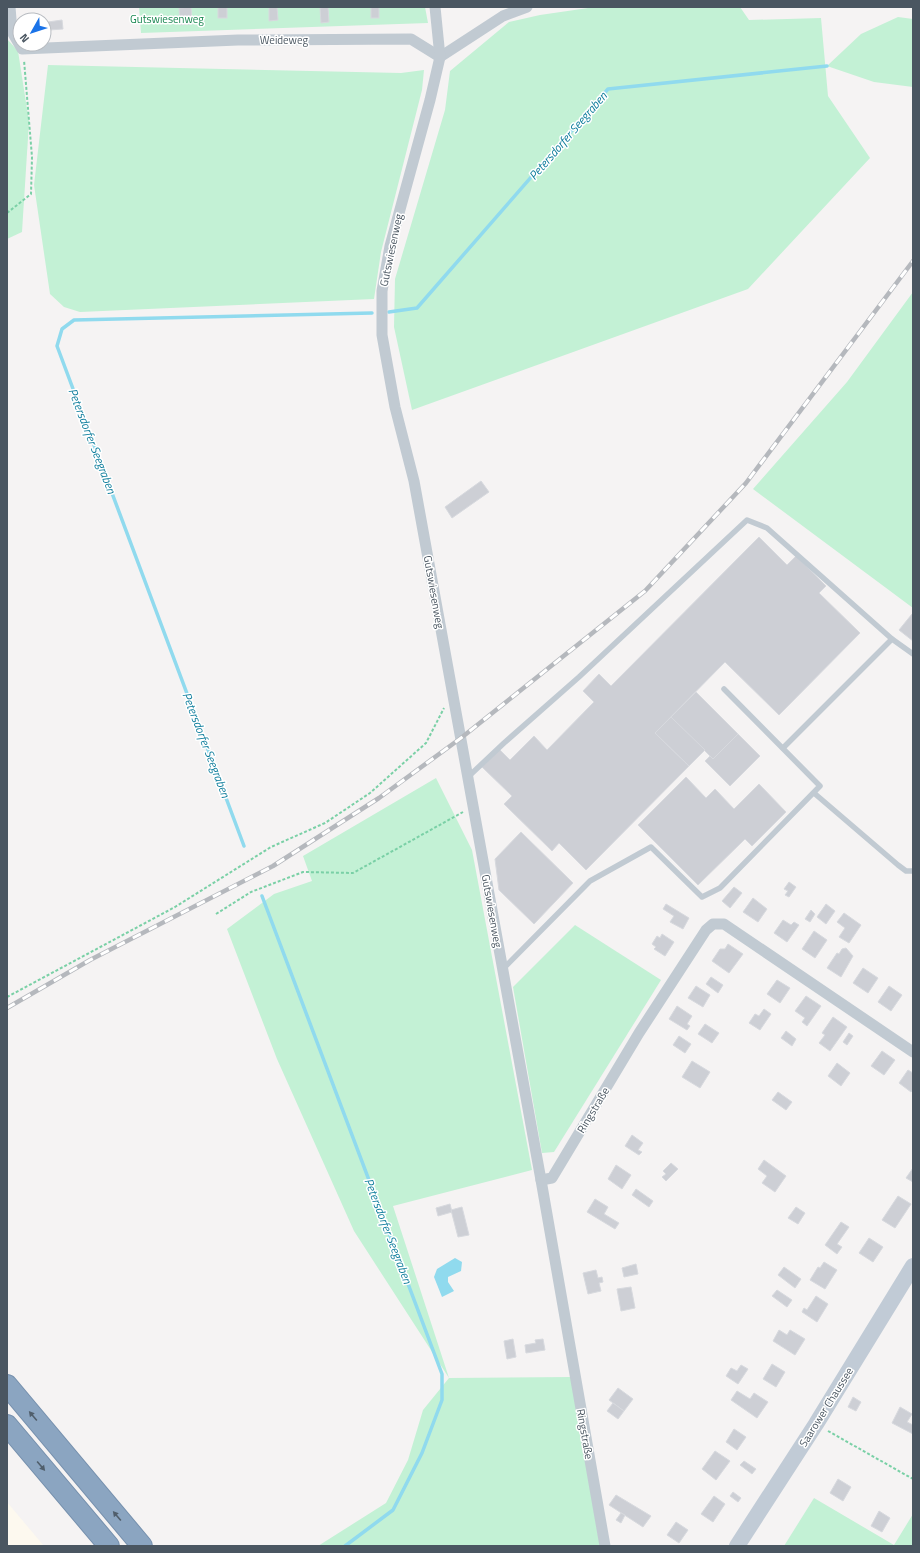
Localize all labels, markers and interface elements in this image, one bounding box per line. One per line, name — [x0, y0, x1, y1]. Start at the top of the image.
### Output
park label: Gutswiesenweg — [130, 11, 204, 27]
north arrow — [12, 12, 52, 52]
text: N — [16, 30, 33, 46]
street label: Weideweg — [260, 32, 309, 48]
water label: Petersdorfer Seegraben — [524, 87, 612, 184]
street label: Gutswiesenweg — [375, 212, 407, 288]
water label: Petersdorfer Seegraben — [64, 385, 122, 497]
street label: Gutswiesenweg — [420, 554, 448, 630]
water label: Petersdorfer Seegraben — [178, 689, 236, 801]
street label: Gutswiesenweg — [478, 873, 506, 949]
street label: Ringstraße — [573, 1084, 613, 1136]
water label: Petersdorfer Seegraben — [360, 1175, 418, 1287]
street label: Saarower Chaussee — [795, 1364, 857, 1450]
street label: Ringstraße — [573, 1408, 597, 1461]
one-way arrow — [29, 1411, 38, 1422]
one-way arrow — [37, 1461, 46, 1471]
one-way arrow — [112, 1511, 121, 1521]

